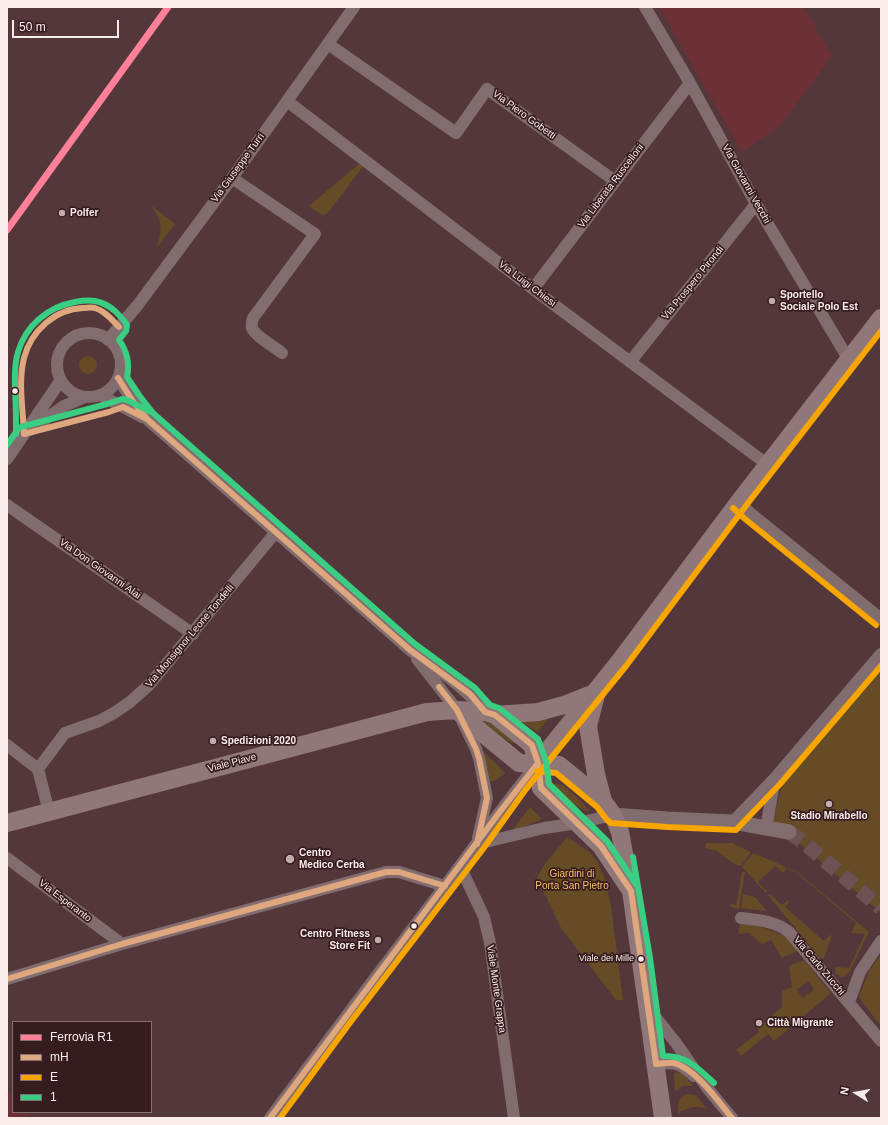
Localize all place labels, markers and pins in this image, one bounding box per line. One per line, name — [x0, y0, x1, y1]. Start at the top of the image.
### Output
place label: Polfer — [70, 207, 98, 219]
marker: Polfer — [57, 208, 67, 218]
place label: Sportello Sociale Polo Est — [780, 289, 858, 312]
marker: Sportello Sociale Polo Est — [767, 296, 777, 306]
unlabelled marker — [10, 386, 20, 396]
place label: Spedizioni 2020 — [221, 735, 296, 747]
marker: Spedizioni 2020 — [208, 736, 218, 746]
marker: Stadio Mirabello — [824, 799, 834, 809]
place label: Stadio Mirabello — [790, 810, 868, 822]
place label: Centro Medico Cerba — [299, 847, 365, 870]
marker: Centro Medico Cerba — [284, 853, 296, 865]
unlabelled marker — [409, 921, 419, 931]
place label: Centro Fitness Store Fit — [300, 928, 370, 952]
marker: Centro Fitness Store Fit — [373, 935, 383, 945]
place label: Viale dei Mille — [579, 954, 634, 964]
marker: Viale dei Mille — [636, 954, 646, 964]
place label: Città Migrante — [767, 1017, 834, 1029]
marker: Città Migrante — [754, 1018, 764, 1028]

